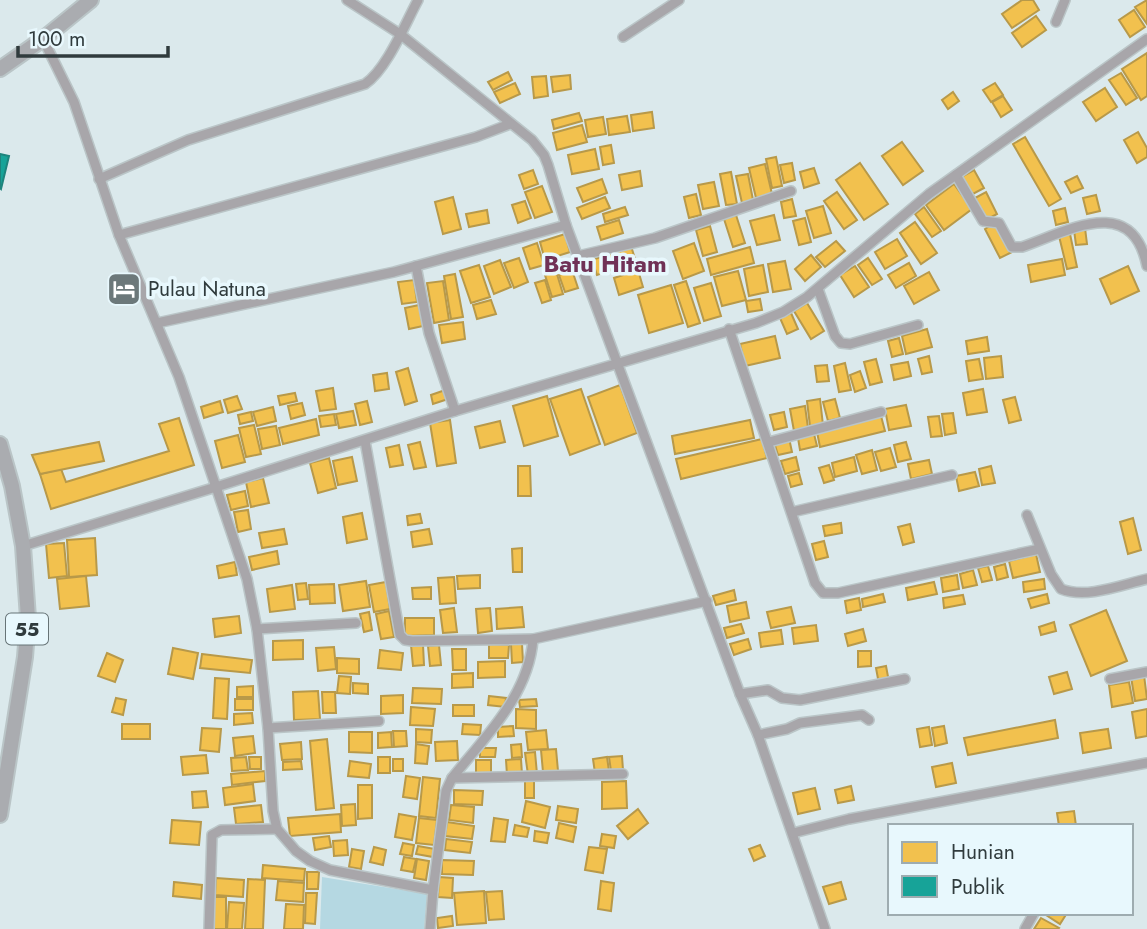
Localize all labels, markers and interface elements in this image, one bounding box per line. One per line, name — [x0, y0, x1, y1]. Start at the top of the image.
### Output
scale bar — [18, 14, 168, 58]
text: 100 m — [28, 24, 85, 54]
district label: Batu Hitam — [543, 246, 667, 281]
hotel icon: Pulau Natuna — [105, 270, 143, 308]
place label: Pulau Natuna — [148, 274, 266, 304]
road number: 55 — [6, 614, 48, 644]
legend — [888, 824, 1133, 915]
text: Hunian — [951, 837, 1015, 867]
text: Publik — [951, 872, 1005, 902]

